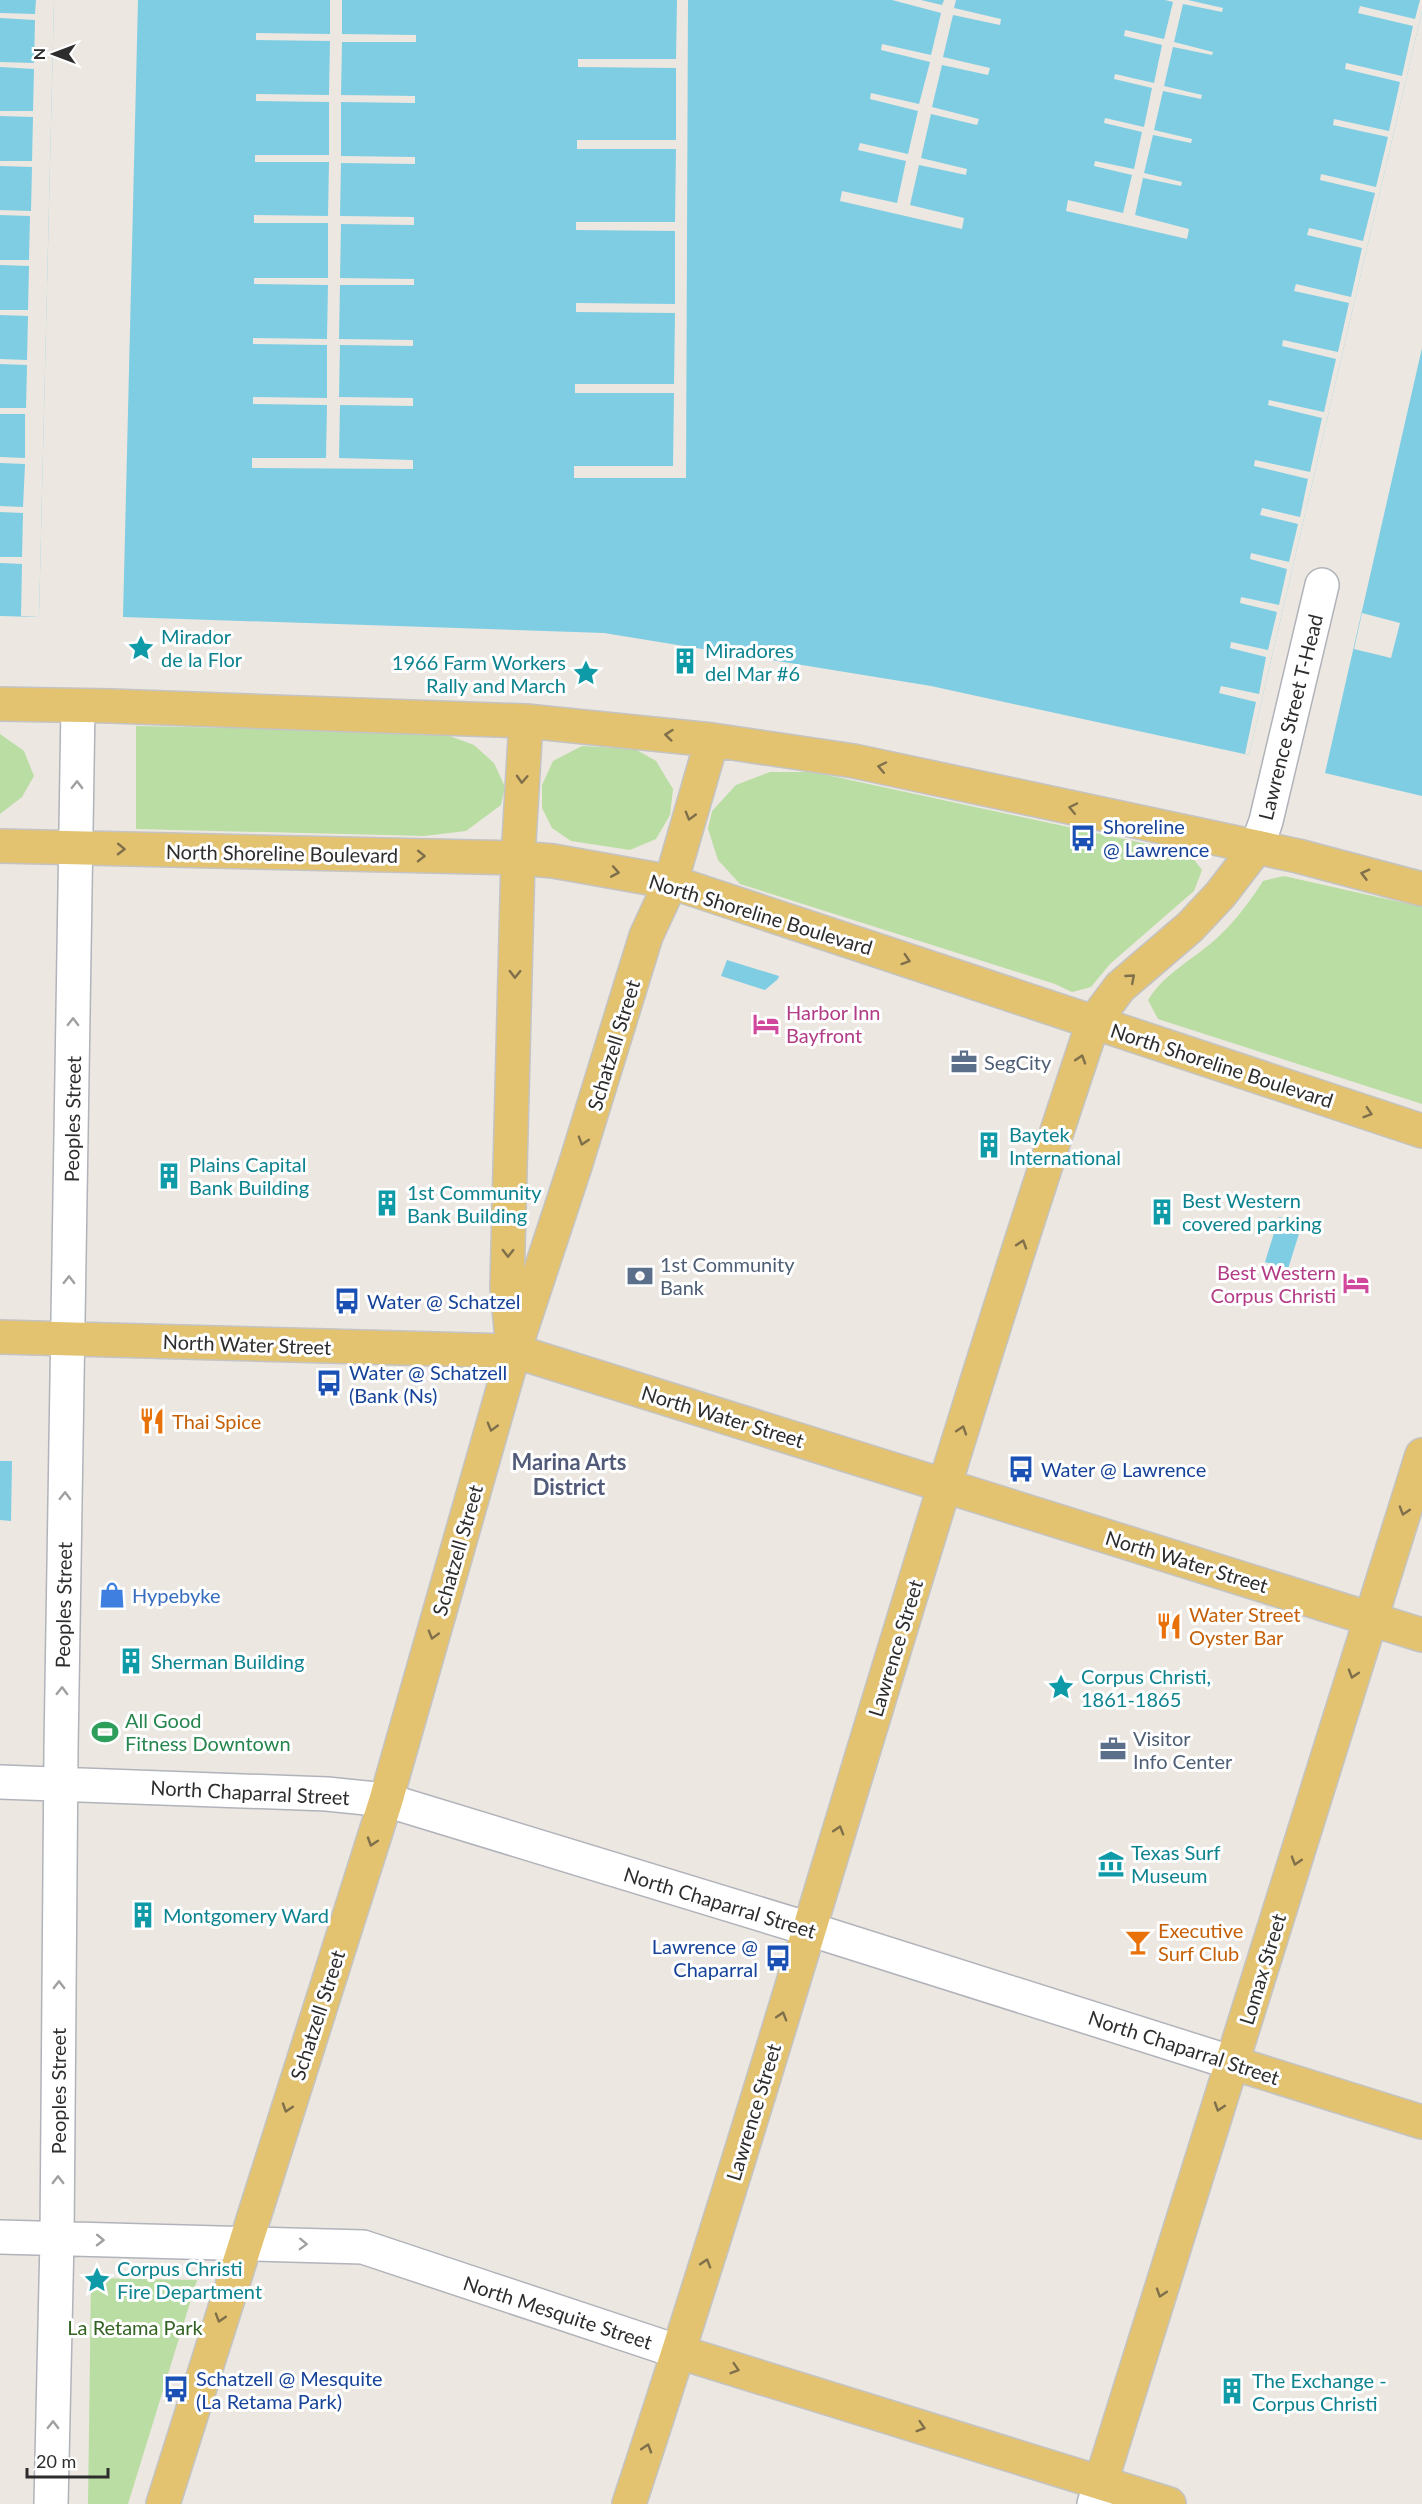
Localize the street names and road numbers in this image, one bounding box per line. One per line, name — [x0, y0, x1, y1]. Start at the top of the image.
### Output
street label: Lawrence Street T-Head — [1253, 612, 1327, 822]
street label: North Shoreline Boulevard — [166, 839, 398, 867]
street label: North Shoreline Boulevard — [646, 869, 876, 959]
street label: Schatzell Street — [582, 977, 644, 1113]
street label: North Shoreline Boulevard — [1108, 1018, 1336, 1112]
street label: Peoples Street — [59, 1056, 85, 1182]
street label: North Water Street — [162, 1329, 332, 1359]
street label: North Water Street — [639, 1380, 807, 1452]
street label: Schatzell Street — [427, 1482, 487, 1618]
street label: North Water Street — [1103, 1525, 1271, 1597]
street label: Peoples Street — [50, 1542, 76, 1668]
street label: Lawrence Street — [863, 1577, 927, 1719]
street label: North Chaparral Street — [150, 1775, 350, 1809]
street label: North Chaparral Street — [621, 1861, 819, 1943]
street label: Lomax Street — [1234, 1910, 1290, 2028]
street label: Schatzell Street — [285, 1947, 349, 2083]
street label: North Chaparral Street — [1085, 2005, 1283, 2089]
street label: Peoples Street — [46, 2028, 70, 2154]
street label: Lawrence Street — [721, 2041, 785, 2183]
street label: North Mesquite Street — [461, 2270, 655, 2354]

